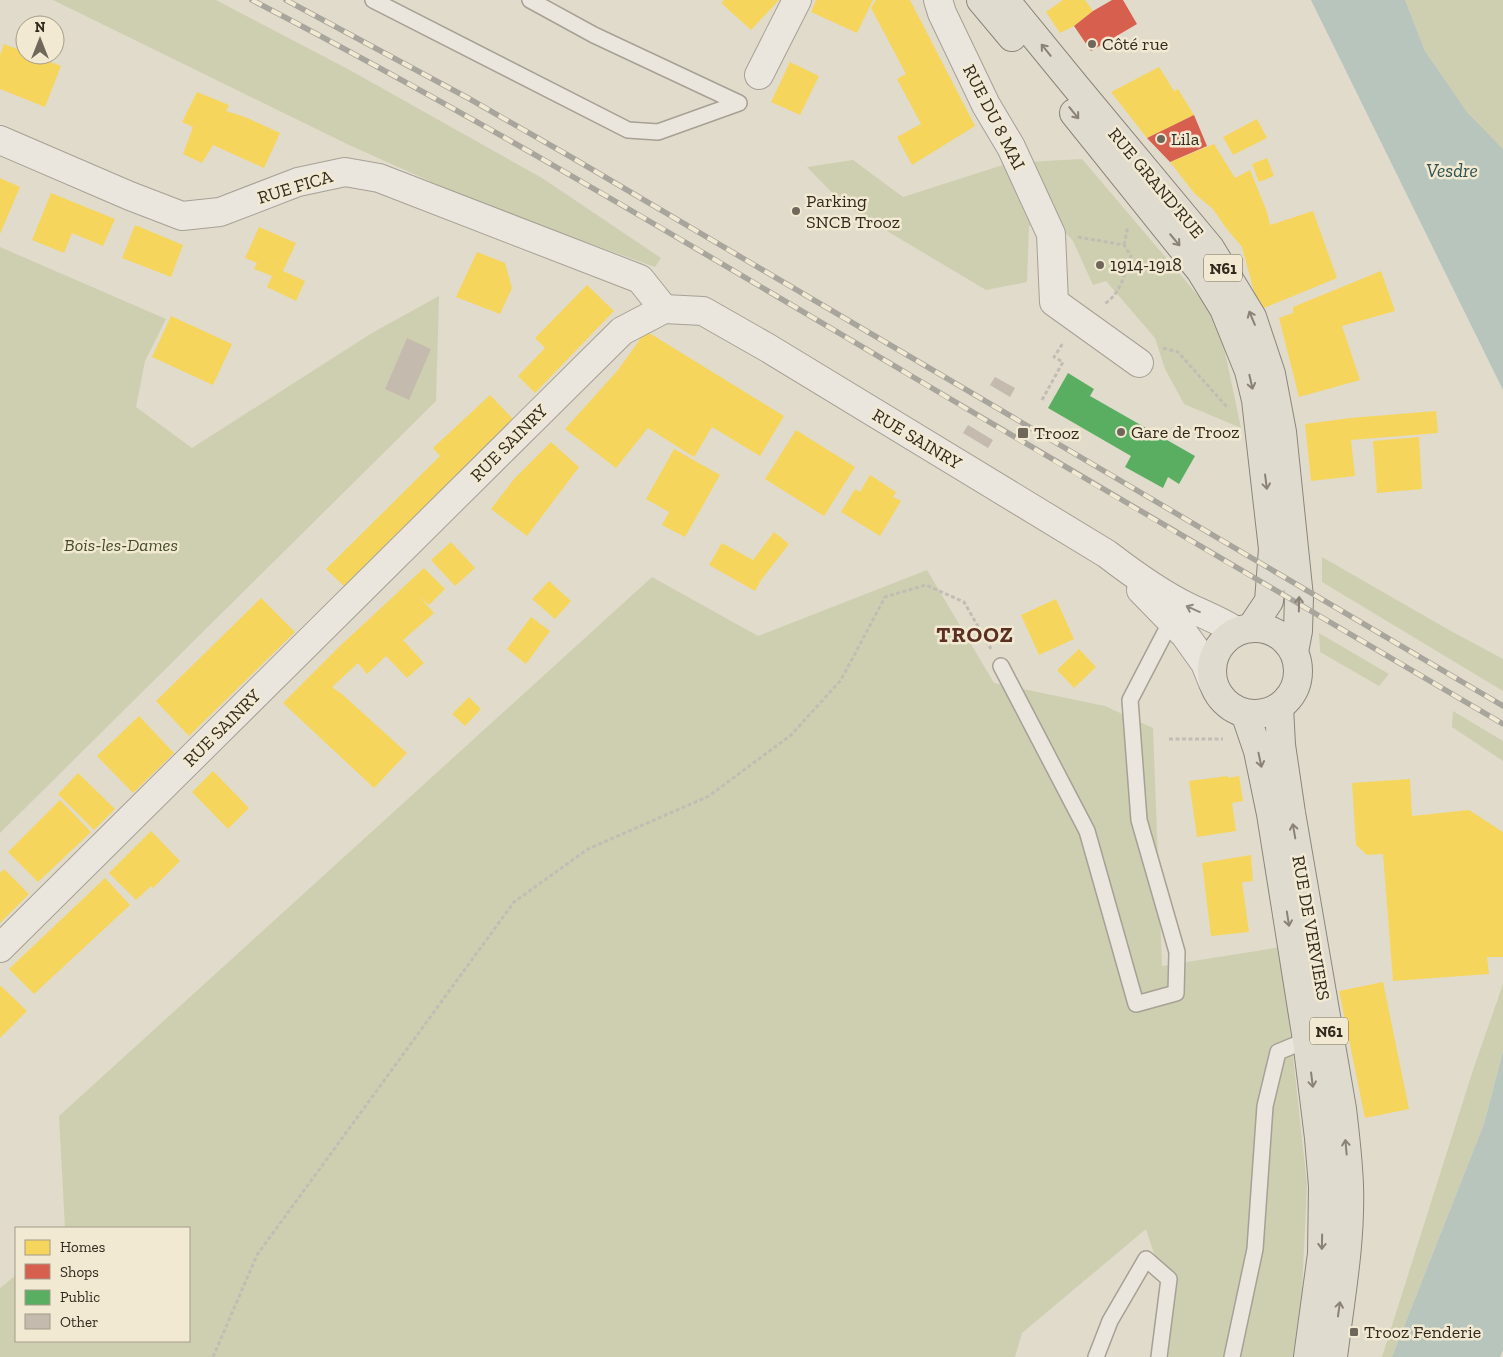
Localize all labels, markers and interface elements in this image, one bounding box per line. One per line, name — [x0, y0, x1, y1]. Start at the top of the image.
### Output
north arrow — [15, 15, 65, 65]
text: N — [35, 19, 46, 36]
place label: Côté rue — [1102, 33, 1168, 55]
marker: Côté rue — [1086, 38, 1098, 50]
one-way arrow — [1041, 44, 1052, 57]
street label: RUE DU 8 MAI — [958, 61, 1030, 173]
one-way arrow — [1068, 106, 1079, 119]
street label: RUE GRAND'RUE — [1103, 123, 1209, 243]
place label: Lila — [1171, 128, 1200, 150]
marker: Lila — [1155, 133, 1167, 145]
water label: Vesdre — [1426, 159, 1478, 182]
street label: RUE FICA — [255, 165, 336, 209]
place label: Parking SNCB Trooz — [806, 190, 900, 233]
marker: Parking SNCB Trooz — [790, 205, 802, 217]
one-way arrow — [1170, 233, 1181, 246]
place label: 1914-1918 — [1110, 254, 1182, 276]
road number: N61 — [1204, 254, 1242, 282]
marker: 1914-1918 — [1094, 259, 1106, 271]
one-way arrow — [1246, 311, 1256, 326]
one-way arrow — [1247, 373, 1256, 389]
street label: RUE SAINRY — [466, 400, 552, 486]
street label: RUE SAINRY — [868, 404, 966, 474]
place label: Gare de Trooz — [1131, 421, 1240, 443]
place label: Trooz — [1034, 422, 1079, 444]
marker: Trooz — [1016, 426, 1030, 440]
marker: Gare de Trooz — [1115, 426, 1127, 438]
one-way arrow — [1261, 474, 1271, 490]
park label: Bois-les-Dames — [64, 534, 178, 556]
one-way arrow — [1294, 596, 1304, 612]
one-way arrow — [1186, 604, 1201, 613]
district label: TROOZ — [936, 621, 1014, 648]
street label: RUE SAINRY — [179, 685, 265, 771]
one-way arrow — [1255, 751, 1265, 767]
one-way arrow — [1289, 824, 1299, 840]
street label: RUE DE VERVIERS — [1287, 854, 1335, 1002]
one-way arrow — [1284, 911, 1294, 927]
road number: N61 — [1310, 1018, 1348, 1044]
one-way arrow — [1307, 1072, 1317, 1088]
one-way arrow — [1341, 1139, 1351, 1155]
legend — [15, 1227, 190, 1342]
one-way arrow — [1317, 1234, 1327, 1250]
text: Homes — [60, 1238, 105, 1256]
text: Shops — [60, 1263, 99, 1281]
text: Public — [60, 1288, 100, 1306]
one-way arrow — [1334, 1301, 1344, 1317]
text: Other — [60, 1313, 98, 1331]
place label: Trooz Fenderie — [1364, 1321, 1481, 1343]
marker: Trooz Fenderie — [1348, 1326, 1360, 1338]

